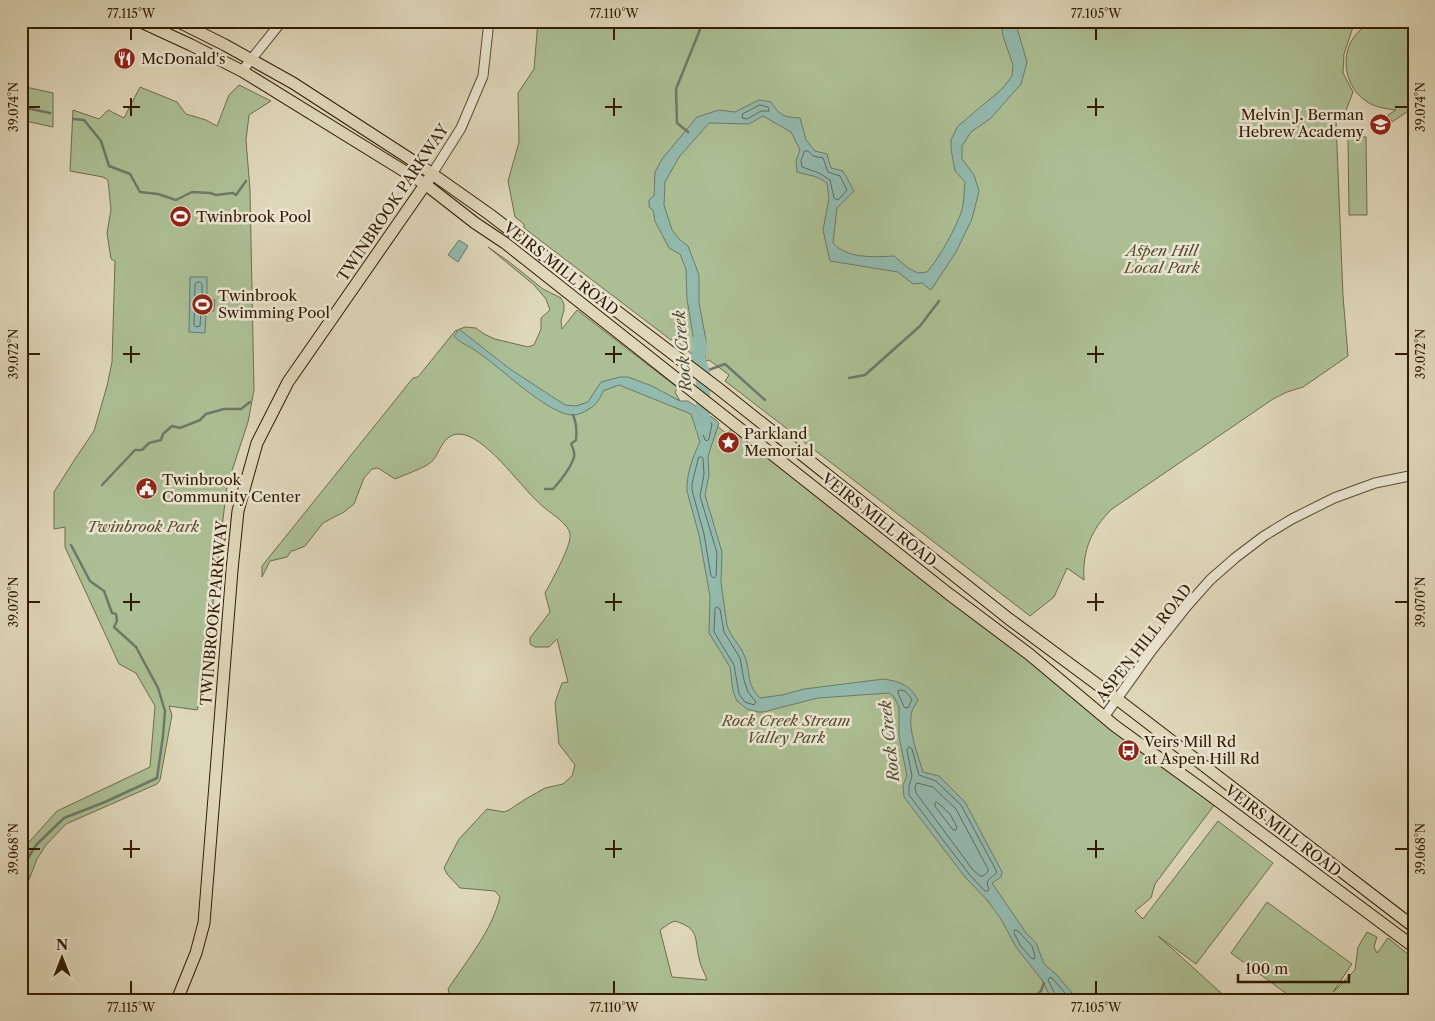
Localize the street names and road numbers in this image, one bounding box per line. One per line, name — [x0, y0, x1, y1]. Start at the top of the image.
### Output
street label: TWINBROOK PARKWAY — [333, 120, 453, 285]
street label: VEIRS MILL ROAD — [499, 217, 623, 319]
street label: VEIRS MILL ROAD — [817, 468, 941, 570]
street label: TWINBROOK PARKWAY — [196, 519, 231, 706]
street label: ASPEN HILL ROAD — [1091, 580, 1196, 706]
street label: VEIRS MILL ROAD — [1221, 780, 1345, 881]

